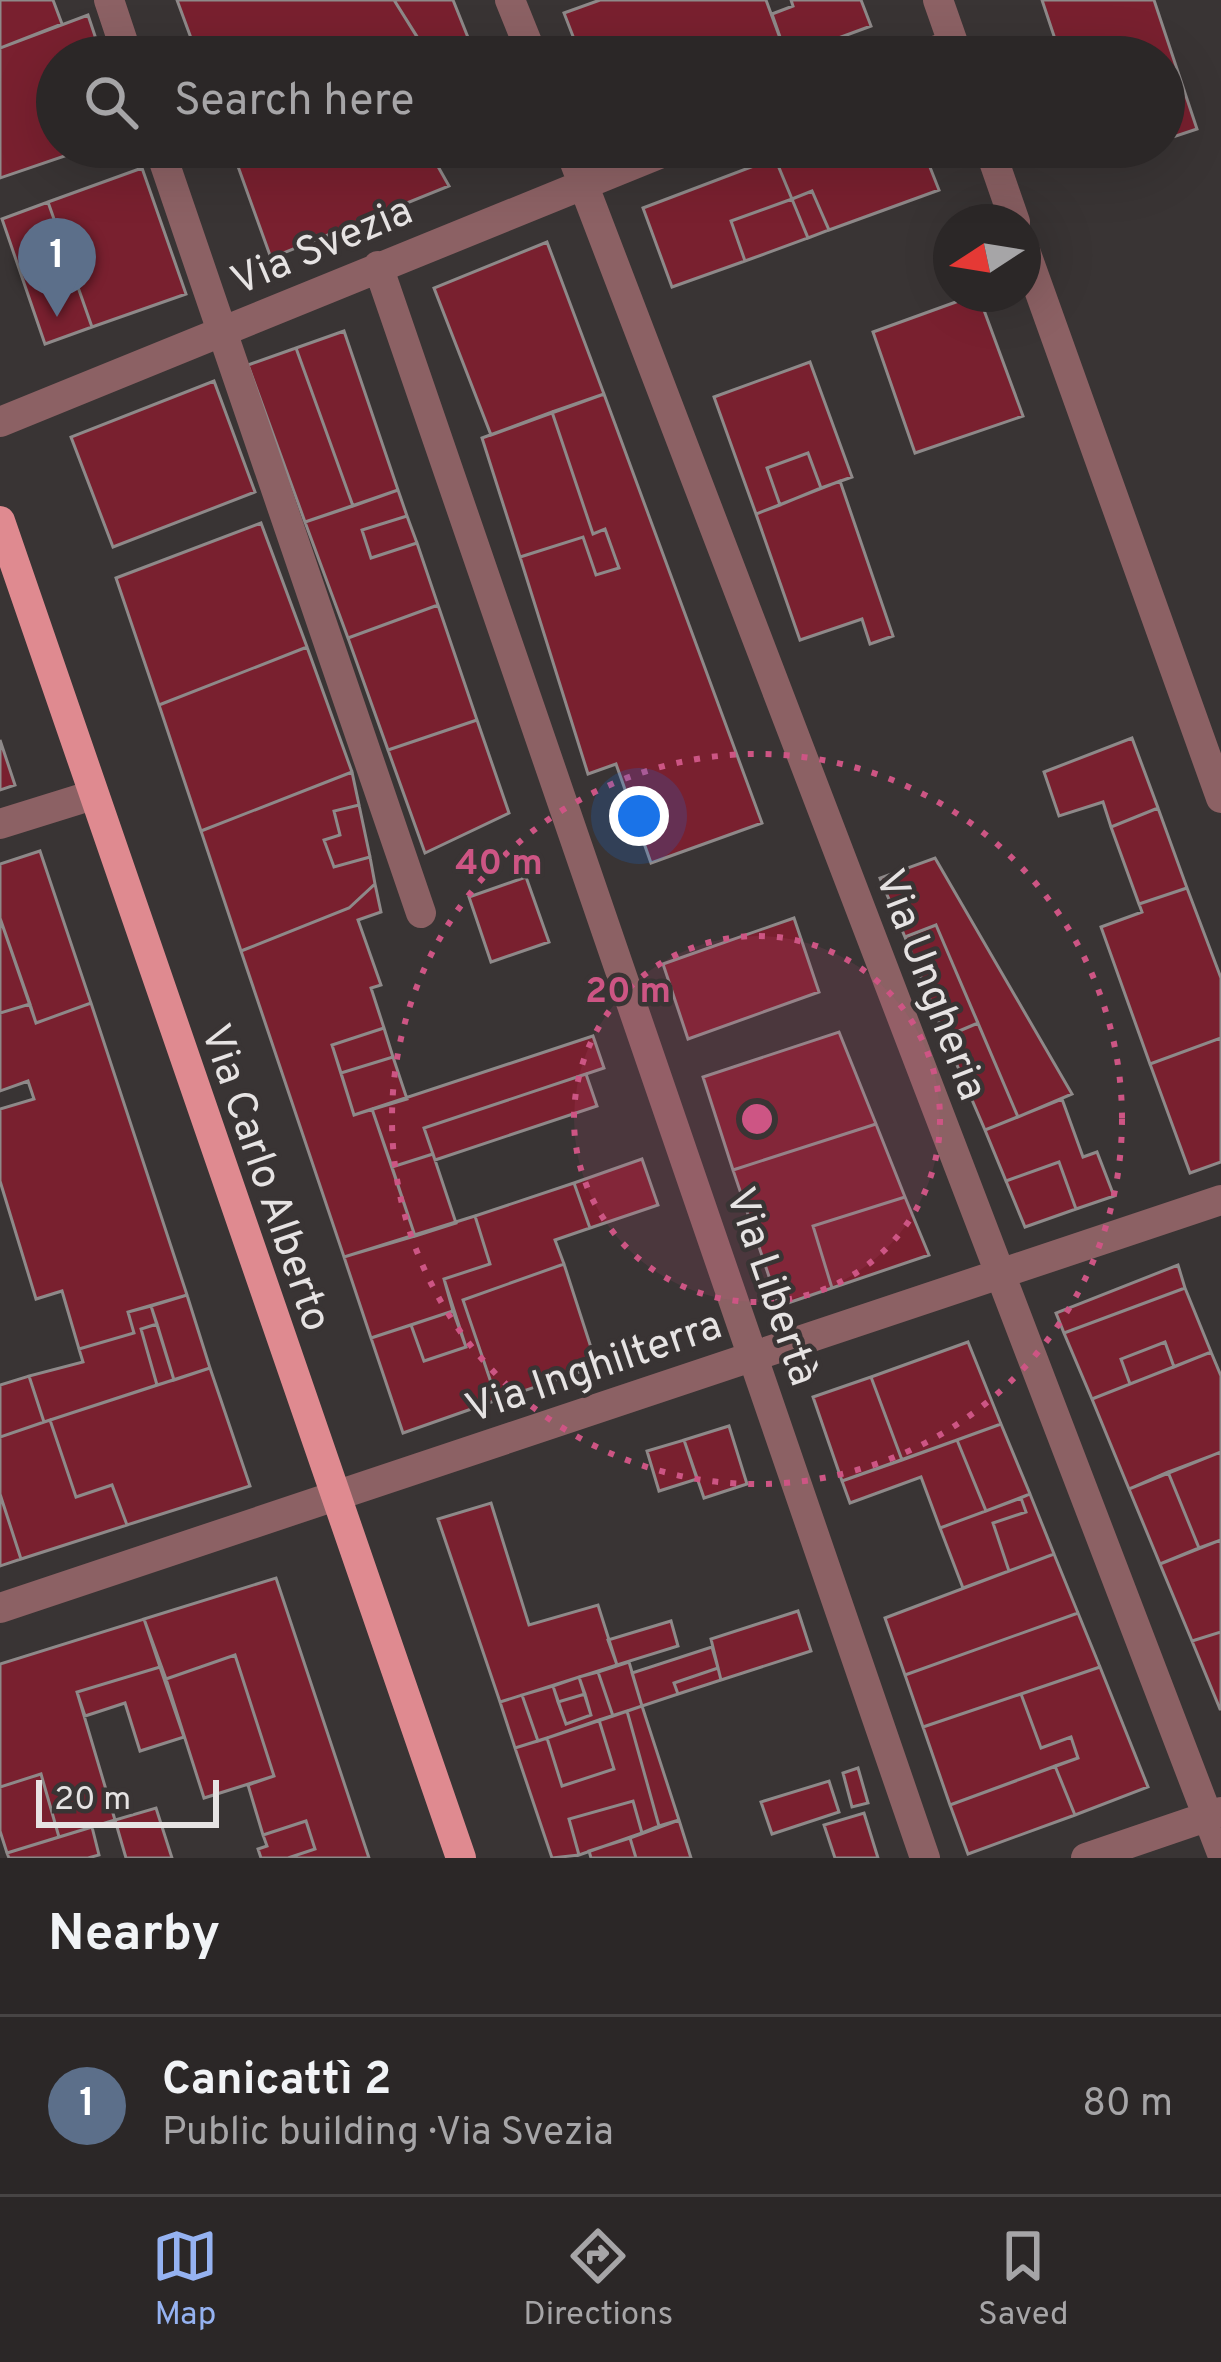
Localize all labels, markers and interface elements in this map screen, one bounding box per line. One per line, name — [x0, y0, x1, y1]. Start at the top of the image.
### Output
search box — [36, 36, 1185, 168]
icon: search — [78, 69, 144, 135]
text: Search here — [174, 74, 414, 131]
street label: Via Svezia — [224, 186, 421, 310]
north arrow — [933, 204, 1041, 312]
pin: 1 — [18, 218, 96, 317]
your location — [609, 786, 669, 846]
text: 40 m — [455, 842, 543, 888]
street label: Via Ungheria — [861, 863, 997, 1109]
text: 20 m — [585, 970, 671, 1016]
street label: Via Carlo Alberto — [186, 1018, 341, 1339]
centre of rings — [736, 1098, 778, 1140]
street label: Via Libertà — [711, 1181, 828, 1393]
street label: Via Inghilterra — [459, 1301, 729, 1438]
scale bar — [36, 1774, 219, 1827]
text: 20 m — [54, 1780, 131, 1822]
text: Nearby — [48, 1904, 220, 1969]
text: Canicattì 2 — [162, 2053, 392, 2110]
text: 1 — [79, 2081, 95, 2130]
text: 80 m — [1082, 2081, 1173, 2130]
text: Public building · Via Svezia — [162, 2110, 614, 2159]
tab: Map — [152, 2223, 218, 2337]
tab: Directions — [523, 2223, 673, 2337]
tab: Saved — [978, 2223, 1069, 2337]

